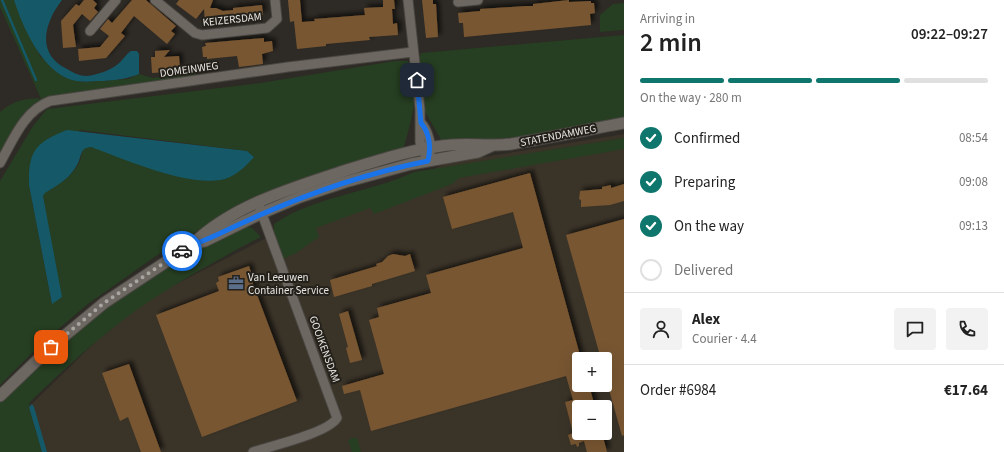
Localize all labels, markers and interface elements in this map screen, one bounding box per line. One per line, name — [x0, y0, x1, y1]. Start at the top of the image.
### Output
street label: KEIZERSDAM — [202, 9, 262, 30]
text: Arriving in — [640, 10, 695, 28]
text: 2 min — [640, 24, 702, 61]
text: 09:22–09:27 — [911, 24, 988, 45]
street label: DOMEINWEG — [159, 58, 220, 81]
pin — [400, 63, 434, 97]
icon: home — [406, 69, 428, 91]
text: On the way · 280 m — [640, 89, 742, 107]
street label: STATENDAMWEG — [519, 121, 598, 150]
icon: check — [640, 127, 662, 149]
text: Confirmed — [674, 128, 740, 149]
text: 08:54 — [959, 129, 988, 147]
icon: check — [640, 171, 662, 193]
text: Preparing — [674, 172, 735, 193]
text: 09:08 — [959, 173, 988, 191]
icon: check — [640, 215, 662, 237]
text: On the way — [674, 216, 744, 237]
text: 09:13 — [959, 217, 988, 235]
courier — [162, 231, 202, 271]
icon: car — [171, 240, 193, 262]
text: Delivered — [674, 260, 733, 281]
place label: Van Leeuwen Container Service — [248, 270, 330, 298]
office icon: Van Leeuwen Container Service — [227, 274, 245, 292]
button: person — [640, 308, 682, 350]
button: chat — [894, 308, 936, 350]
button: phone — [946, 308, 988, 350]
text: Alex — [692, 309, 720, 330]
street label: GOOIKENSDAM — [305, 314, 344, 385]
pin — [34, 330, 68, 364]
text: Courier · 4.4 — [692, 330, 757, 348]
icon: bag — [40, 336, 62, 358]
map controls — [572, 352, 612, 440]
button: + — [572, 352, 612, 392]
text: Order #6984 — [640, 380, 716, 401]
text: €17.64 — [944, 380, 988, 401]
button: − — [572, 400, 612, 440]

